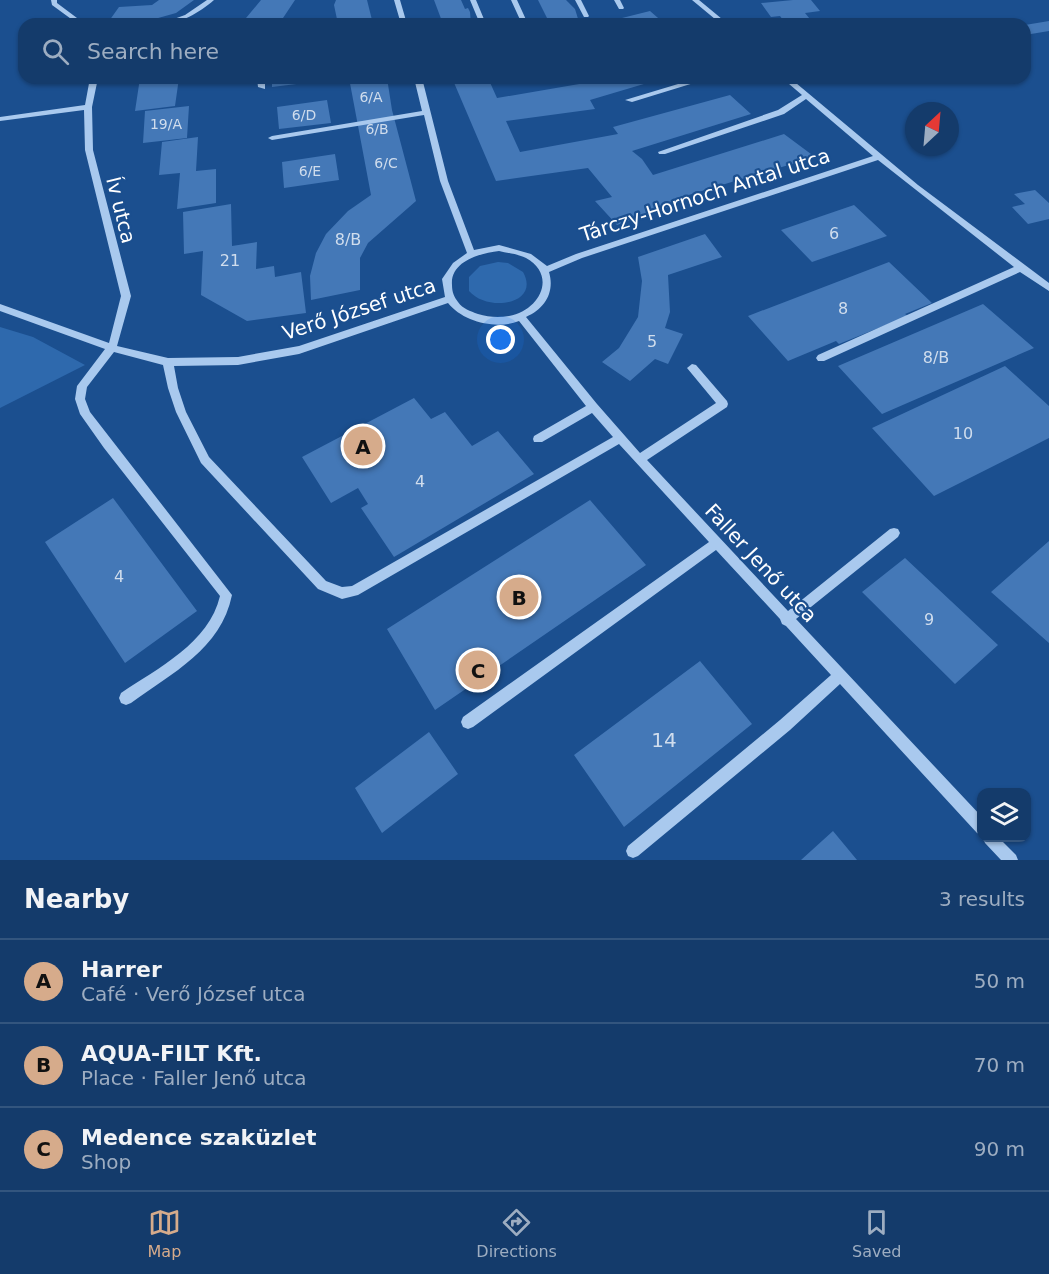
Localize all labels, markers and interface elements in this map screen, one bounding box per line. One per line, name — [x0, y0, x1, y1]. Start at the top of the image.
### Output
search box — [18, 18, 1031, 84]
icon: search — [39, 35, 72, 68]
text: Search here — [87, 39, 219, 64]
house number: 6/A — [359, 89, 383, 105]
north arrow — [905, 102, 959, 156]
house number: 6/D — [292, 107, 316, 123]
house number: 19/A — [150, 116, 182, 132]
house number: 6/B — [365, 121, 389, 137]
street label: Tárczy-Hornoch Antal utca — [576, 143, 833, 247]
house number: 6/C — [374, 155, 398, 171]
house number: 6/E — [299, 163, 321, 179]
street label: Ív utca — [101, 174, 141, 246]
house number: 6 — [829, 224, 839, 243]
house number: 8/B — [335, 230, 361, 249]
house number: 21 — [220, 251, 240, 270]
street label: Verő József utca — [279, 273, 439, 345]
house number: 8 — [838, 299, 848, 318]
your location — [486, 325, 515, 354]
house number: 5 — [647, 332, 657, 351]
house number: 8/B — [923, 348, 949, 367]
pin: A — [344, 424, 382, 468]
house number: 10 — [953, 424, 973, 443]
house number: 4 — [415, 472, 425, 491]
street label: Faller Jenő utca — [700, 499, 822, 627]
house number: 4 — [114, 567, 124, 586]
pin: B — [500, 574, 538, 620]
house number: 9 — [924, 610, 934, 629]
pin: C — [458, 648, 498, 692]
house number: 14 — [651, 728, 677, 752]
map controls — [977, 788, 1031, 842]
button: layers — [977, 788, 1031, 842]
text: Nearby — [24, 884, 129, 914]
text: 3 results — [939, 887, 1025, 911]
text: Harrer — [81, 957, 162, 982]
text: A — [36, 969, 51, 993]
text: 50 m — [974, 969, 1025, 993]
text: Café · Verő József utca — [81, 982, 305, 1006]
text: AQUA-FILT Kft. — [81, 1041, 262, 1066]
text: B — [36, 1053, 51, 1077]
text: 70 m — [974, 1053, 1025, 1077]
text: Place · Faller Jenő utca — [81, 1066, 306, 1090]
text: Medence szaküzlet — [81, 1125, 317, 1150]
text: C — [36, 1137, 51, 1161]
text: 90 m — [974, 1137, 1025, 1161]
text: Shop — [81, 1150, 131, 1174]
tab: Map — [148, 1206, 181, 1261]
tab: Directions — [476, 1206, 557, 1261]
tab: Saved — [852, 1206, 901, 1261]

